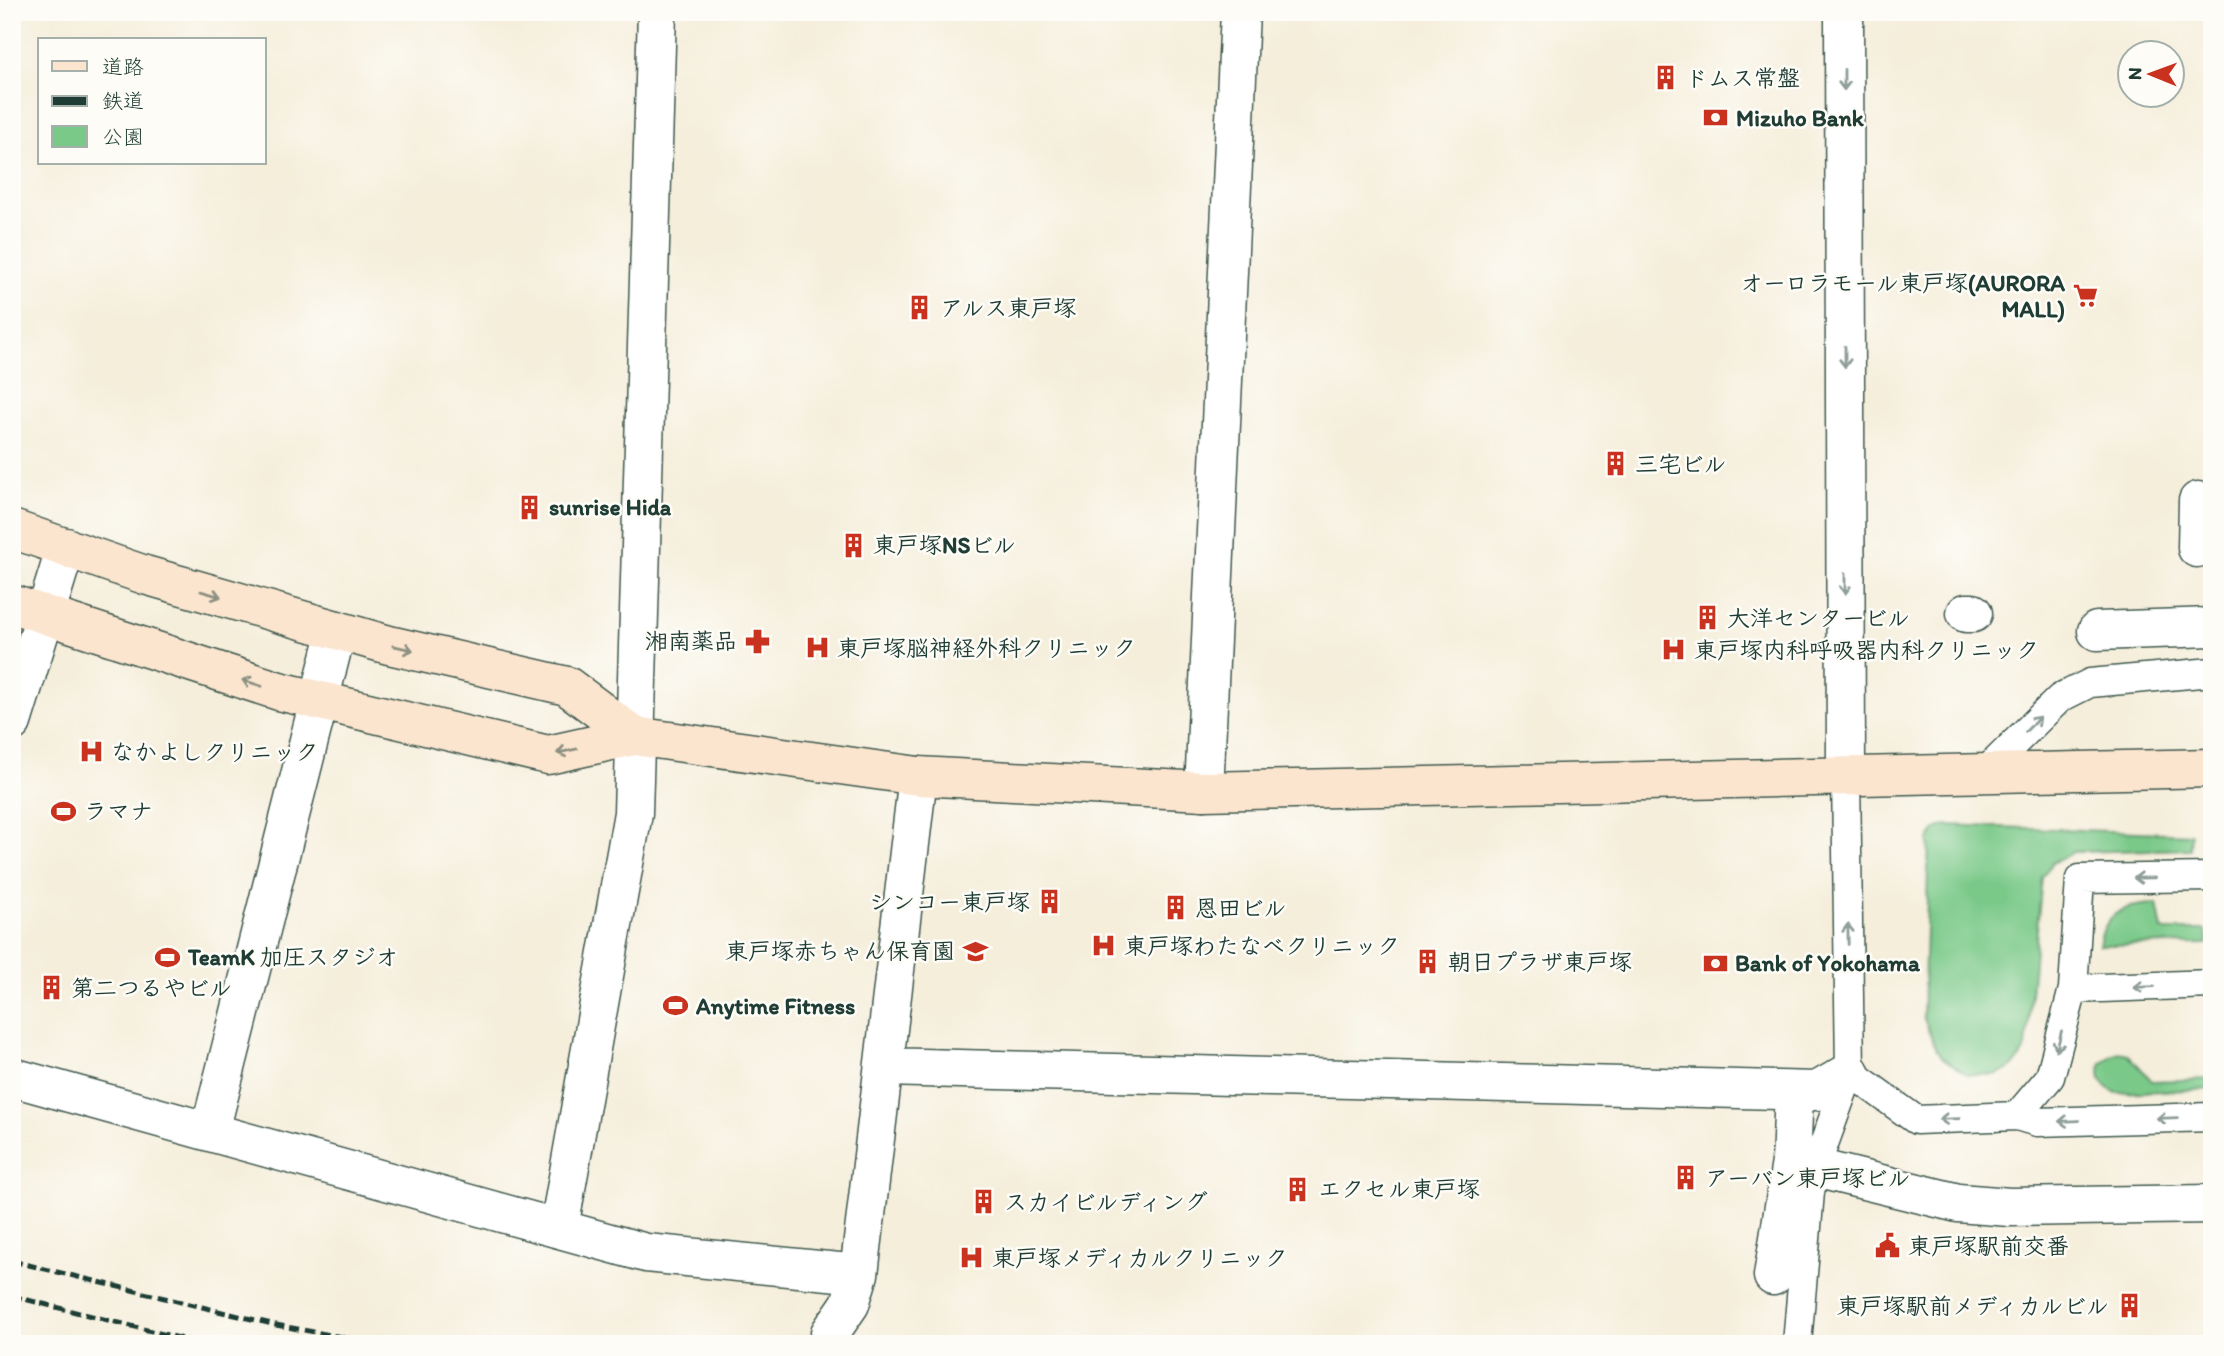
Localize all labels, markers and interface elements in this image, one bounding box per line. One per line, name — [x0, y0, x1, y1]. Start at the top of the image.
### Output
legend — [38, 38, 266, 164]
north arrow — [2116, 38, 2186, 108]
text: 道路 — [102, 54, 144, 79]
building icon: ドムス常盤 — [1651, 64, 1679, 92]
place label: ドムス常盤 — [1685, 64, 1800, 92]
text: N — [2123, 67, 2146, 80]
one-way arrow — [1837, 69, 1851, 92]
text: 鉄道 — [102, 88, 144, 113]
bank icon: Mizuho Bank — [1702, 104, 1730, 132]
place label: Mizuho Bank — [1736, 104, 1865, 132]
text: 公園 — [102, 124, 144, 149]
place label: オーロラモール東戸塚(AURORA MALL) — [1740, 269, 2065, 323]
supermarket icon: オーロラモール東戸塚(AURORA MALL) — [2071, 282, 2099, 310]
building icon: アルス東戸塚 — [906, 294, 934, 322]
place label: アルス東戸塚 — [940, 294, 1077, 322]
one-way arrow — [1838, 345, 1852, 368]
building icon: 三宅ビル — [1601, 450, 1629, 478]
place label: 三宅ビル — [1635, 450, 1727, 478]
building icon: sunrise Hida — [515, 493, 543, 521]
place label: sunrise Hida — [549, 493, 672, 521]
building icon: 東戸塚NSビル — [839, 531, 867, 559]
place label: 東戸塚NSビル — [873, 531, 1016, 559]
one-way arrow — [1838, 573, 1852, 596]
one-way arrow — [199, 588, 222, 601]
building icon: 大洋センタービル — [1693, 604, 1721, 632]
place label: 大洋センタービル — [1727, 604, 1910, 632]
place label: 湘南薬品 — [645, 627, 737, 655]
pharmacy icon: 湘南薬品 — [743, 627, 771, 655]
hospital icon: 東戸塚脳神経外科クリニック — [803, 634, 831, 662]
place label: 東戸塚脳神経外科クリニック — [837, 634, 1136, 662]
hospital icon: 東戸塚内科呼吸器内科クリニック — [1660, 636, 1688, 664]
place label: 東戸塚内科呼吸器内科クリニック — [1694, 636, 2039, 664]
one-way arrow — [391, 642, 414, 655]
one-way arrow — [241, 675, 263, 688]
one-way arrow — [2024, 716, 2041, 733]
hospital icon: なかよしクリニック — [77, 738, 105, 766]
place label: なかよしクリニック — [111, 738, 318, 766]
one-way arrow — [556, 744, 579, 758]
sports icon: ラマナ — [50, 797, 78, 825]
place label: ラマナ — [84, 797, 153, 825]
one-way arrow — [2132, 871, 2155, 885]
place label: シンコー東戸塚 — [869, 888, 1030, 916]
building icon: シンコー東戸塚 — [1036, 888, 1064, 916]
building icon: 恩田ビル — [1161, 894, 1189, 922]
place label: 恩田ビル — [1195, 894, 1287, 922]
one-way arrow — [1841, 923, 1855, 946]
hospital icon: 東戸塚わたなべクリニック — [1090, 932, 1118, 960]
place label: 東戸塚わたなべクリニック — [1124, 932, 1400, 960]
place label: 東戸塚赤ちゃん保育園 — [725, 937, 955, 965]
school or university icon: 東戸塚赤ちゃん保育園 — [961, 937, 989, 965]
sports icon: TeamK 加圧スタジオ — [154, 943, 182, 971]
place label: TeamK 加圧スタジオ — [187, 943, 398, 971]
building icon: 朝日プラザ東戸塚 — [1414, 948, 1442, 976]
place label: 朝日プラザ東戸塚 — [1448, 948, 1632, 976]
bank icon: Bank of Yokohama — [1701, 949, 1729, 977]
place label: Bank of Yokohama — [1735, 949, 1921, 977]
building icon: 第二つるやビル — [37, 974, 65, 1002]
place label: 第二つるやビル — [71, 974, 232, 1002]
one-way arrow — [2132, 980, 2155, 993]
sports icon: Anytime Fitness — [662, 992, 690, 1020]
place label: Anytime Fitness — [695, 992, 855, 1020]
one-way arrow — [2052, 1029, 2065, 1052]
one-way arrow — [2156, 1111, 2179, 1125]
one-way arrow — [1937, 1112, 1960, 1125]
one-way arrow — [2058, 1114, 2081, 1128]
building icon: アーバン東戸塚ビル — [1671, 1164, 1699, 1192]
place label: アーバン東戸塚ビル — [1705, 1164, 1911, 1192]
building icon: エクセル東戸塚 — [1284, 1175, 1312, 1203]
place label: エクセル東戸塚 — [1318, 1175, 1480, 1203]
building icon: スカイビルディング — [970, 1188, 998, 1216]
place label: スカイビルディング — [1004, 1188, 1208, 1216]
public building icon: 東戸塚駅前交番 — [1874, 1232, 1902, 1260]
place label: 東戸塚駅前交番 — [1908, 1232, 2069, 1260]
hospital icon: 東戸塚メディカルクリニック — [958, 1244, 986, 1272]
place label: 東戸塚メディカルクリニック — [992, 1244, 1288, 1272]
place label: 東戸塚駅前メディカルビル — [1837, 1292, 2109, 1320]
building icon: 東戸塚駅前メディカルビル — [2115, 1292, 2143, 1320]

